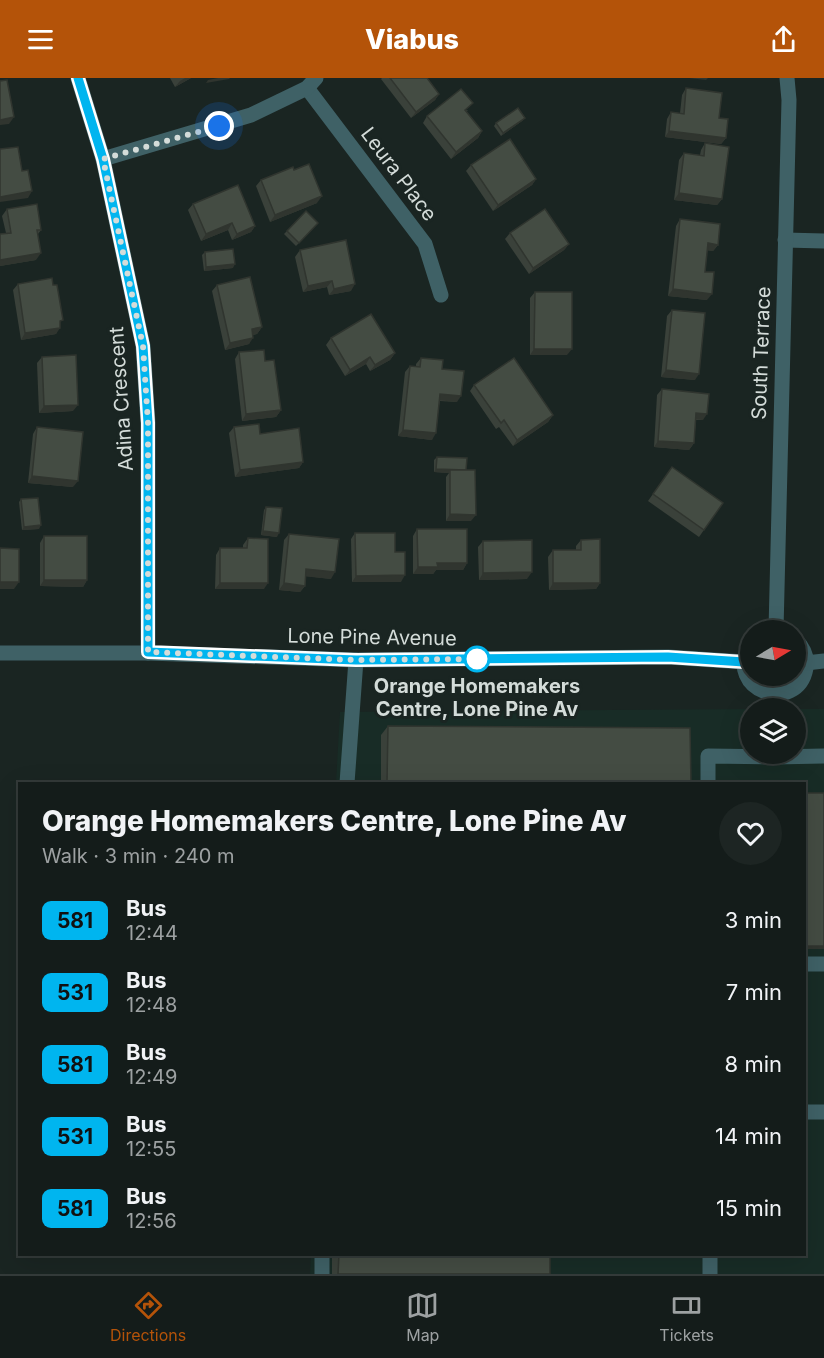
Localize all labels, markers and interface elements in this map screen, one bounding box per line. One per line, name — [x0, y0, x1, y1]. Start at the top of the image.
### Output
icon: menu — [24, 23, 57, 56]
text: Viabus — [365, 23, 459, 56]
icon: share — [767, 23, 800, 56]
your location — [204, 111, 234, 141]
street label: Leura Place — [356, 122, 442, 226]
street label: South Terrace — [747, 286, 775, 420]
street label: Adina Crescent — [104, 325, 138, 472]
north arrow — [740, 620, 806, 686]
map controls — [740, 620, 806, 764]
street label: Lone Pine Avenue — [287, 624, 457, 650]
marker: Orange Homemakers Centre, Lone Pine Av — [464, 646, 490, 672]
place label: Orange Homemakers Centre, Lone Pine Av — [374, 674, 580, 721]
button: layers — [740, 698, 806, 764]
button: heart — [719, 802, 782, 865]
text: Orange Homemakers Centre, Lone Pine Av — [42, 804, 627, 838]
text: Walk · 3 min · 240 m — [42, 844, 235, 868]
text: Bus — [126, 895, 167, 921]
text: 3 min — [725, 907, 782, 933]
text: 581 — [57, 908, 93, 933]
text: 12:44 — [126, 921, 178, 945]
text: Bus — [126, 967, 167, 993]
text: 7 min — [726, 979, 782, 1005]
text: 531 — [57, 980, 93, 1005]
text: 12:48 — [126, 993, 177, 1017]
text: Bus — [126, 1039, 167, 1065]
text: 8 min — [725, 1051, 782, 1077]
text: 581 — [57, 1052, 93, 1077]
text: 12:49 — [126, 1065, 177, 1089]
text: Bus — [126, 1111, 167, 1137]
text: 14 min — [715, 1123, 782, 1149]
text: 531 — [57, 1124, 93, 1149]
text: 12:55 — [126, 1137, 176, 1161]
text: Bus — [126, 1183, 167, 1209]
text: 15 min — [716, 1195, 782, 1221]
text: 581 — [57, 1196, 93, 1221]
text: 12:56 — [126, 1209, 177, 1233]
tab: Directions — [110, 1289, 186, 1345]
tab: Map — [406, 1289, 439, 1345]
tab: Tickets — [659, 1289, 714, 1345]

